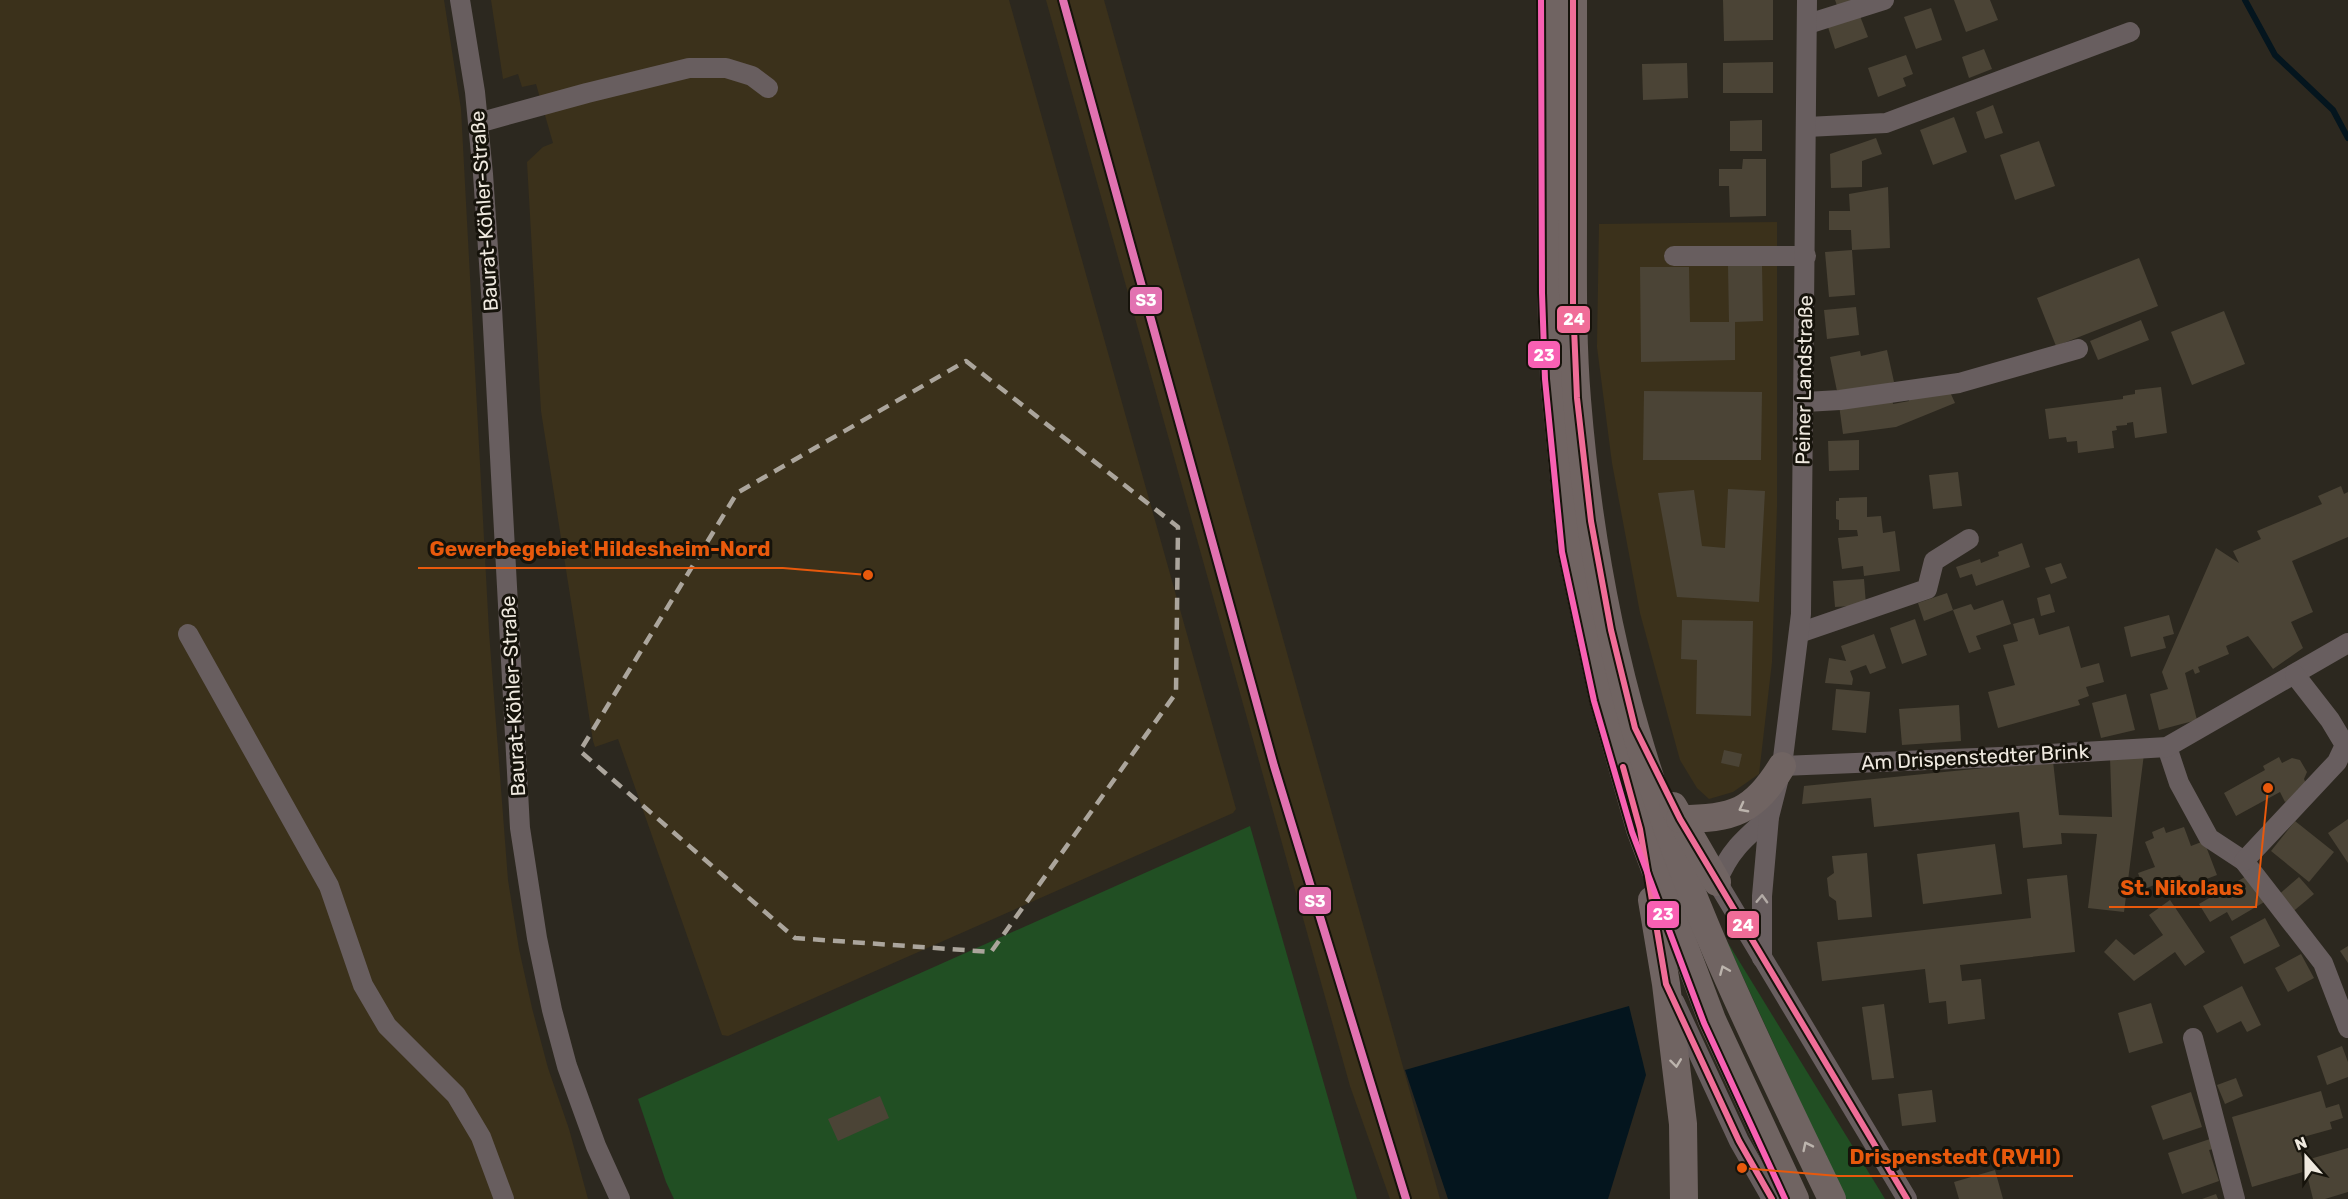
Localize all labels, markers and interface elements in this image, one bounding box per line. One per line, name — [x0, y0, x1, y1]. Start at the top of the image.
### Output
street label: Baurat-Köhler-Straße — [465, 110, 503, 312]
line badge: S3 — [1129, 286, 1163, 315]
text: S3 — [1135, 291, 1157, 310]
street label: Peiner Landstraße — [1791, 295, 1817, 465]
line badge: 24 — [1556, 305, 1591, 334]
text: 24 — [1563, 310, 1585, 329]
line badge: 23 — [1527, 340, 1561, 369]
text: 23 — [1534, 346, 1554, 365]
callout: Gewerbegebiet Hildesheim-Nord — [418, 529, 783, 568]
text: Gewerbegebiet Hildesheim-Nord — [430, 536, 770, 561]
street label: Baurat-Köhler-Straße — [496, 595, 530, 797]
street label: Am Drispenstedter Brink — [1860, 739, 2090, 775]
one-way arrow — [1739, 801, 1750, 812]
callout: St. Nikolaus — [2109, 868, 2256, 907]
text: St. Nikolaus — [2120, 875, 2244, 900]
line badge: S3 — [1298, 886, 1332, 915]
text: S3 — [1304, 892, 1326, 911]
one-way arrow — [1756, 895, 1769, 904]
line badge: 23 — [1646, 900, 1680, 929]
text: 23 — [1653, 905, 1673, 924]
line badge: 24 — [1726, 910, 1760, 939]
text: 24 — [1732, 916, 1754, 935]
one-way arrow — [1719, 965, 1731, 976]
one-way arrow — [1669, 1059, 1682, 1068]
north arrow — [2276, 1127, 2336, 1187]
text: N — [2292, 1133, 2310, 1154]
callout: Drispenstedt (RVHI) — [1838, 1137, 2073, 1176]
one-way arrow — [1802, 1142, 1814, 1153]
text: Drispenstedt (RVHI) — [1849, 1144, 2061, 1169]

